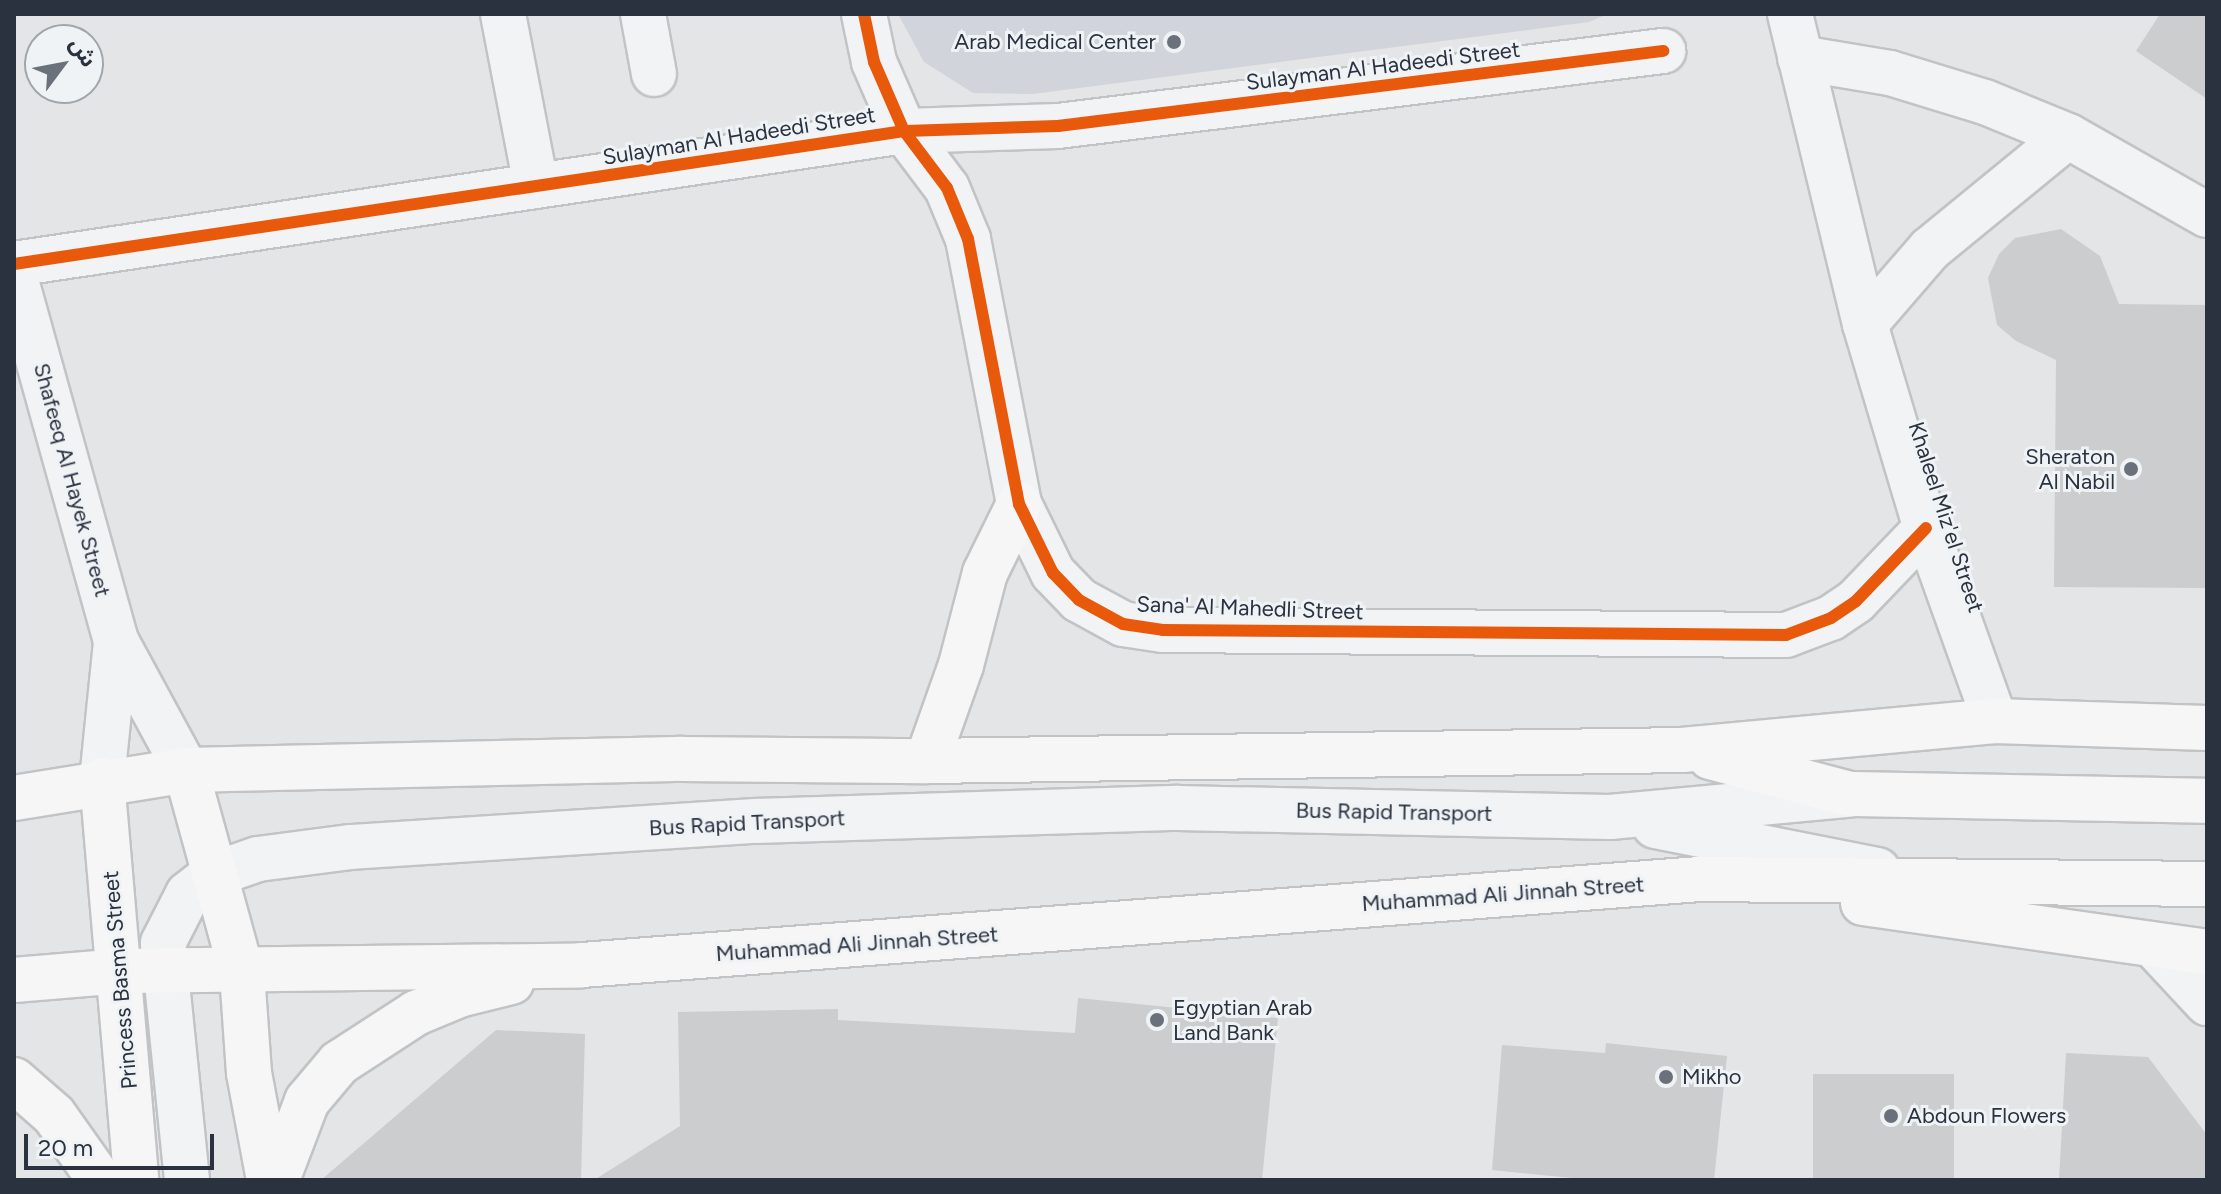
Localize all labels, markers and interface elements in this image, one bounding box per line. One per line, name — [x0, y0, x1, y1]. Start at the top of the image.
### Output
north arrow — [24, 24, 104, 104]
place label: Arab Medical Center — [954, 29, 1156, 55]
marker: Arab Medical Center — [1163, 31, 1185, 53]
text: ش — [64, 32, 103, 72]
street label: Sulayman Al Hadeedi Street — [1245, 36, 1521, 96]
street label: Sulayman Al Hadeedi Street — [601, 101, 877, 171]
street label: Shafeeq Al Hayek Street — [28, 360, 116, 600]
street label: Khaleel Miz'el Street — [1903, 418, 1989, 616]
place label: Sheraton Al Nabil — [2025, 443, 2115, 494]
marker: Sheraton Al Nabil — [2122, 460, 2140, 478]
street label: Sana' Al Mahedli Street — [1136, 591, 1364, 625]
street label: Bus Rapid Transport — [1295, 797, 1493, 827]
street label: Bus Rapid Transport — [648, 805, 846, 841]
street label: Princess Basma Street — [97, 870, 143, 1090]
street label: Muhammad Ali Jinnah Street — [1361, 871, 1645, 917]
street label: Muhammad Ali Jinnah Street — [715, 921, 999, 967]
place label: Egyptian Arab Land Bank — [1173, 994, 1312, 1046]
marker: Egyptian Arab Land Bank — [1148, 1011, 1166, 1029]
place label: Mikho — [1682, 1064, 1741, 1090]
marker: Mikho — [1657, 1068, 1675, 1086]
place label: Abdoun Flowers — [1907, 1103, 2066, 1129]
marker: Abdoun Flowers — [1882, 1107, 1900, 1125]
scale bar — [28, 1118, 218, 1168]
text: 20 m — [38, 1133, 93, 1162]

